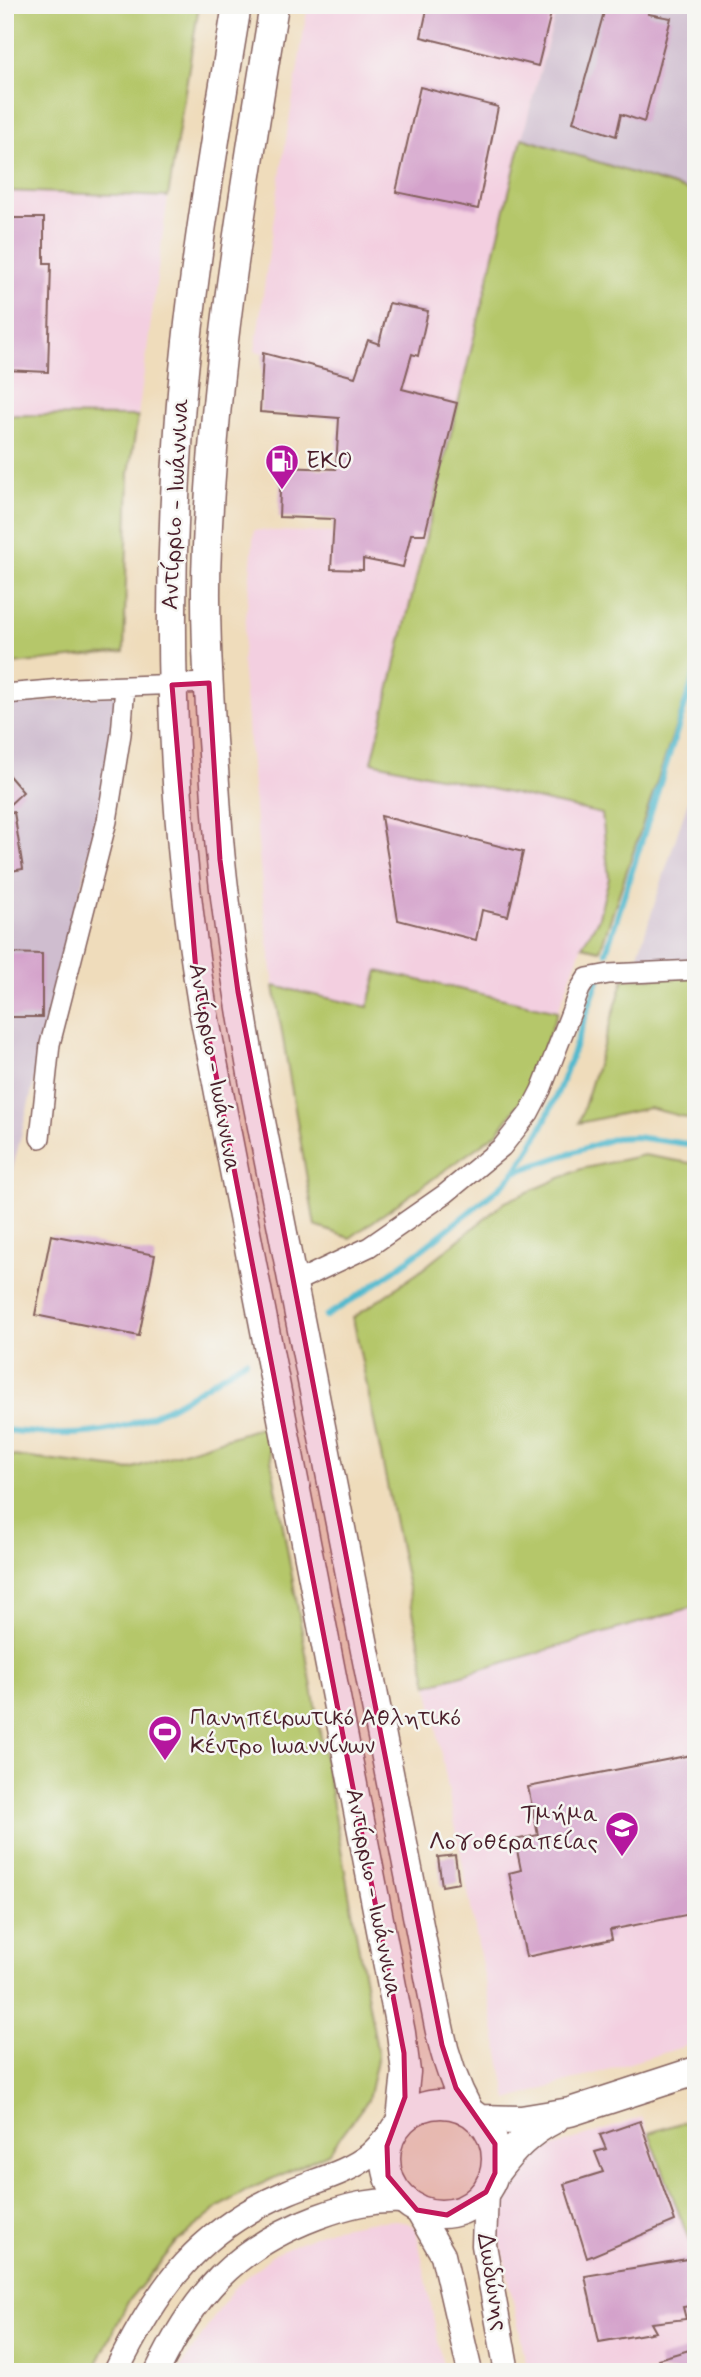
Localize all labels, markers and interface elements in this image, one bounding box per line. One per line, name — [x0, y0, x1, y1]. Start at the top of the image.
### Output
street label: Αντίρριο - Ιωάννινα — [155, 397, 197, 611]
fuel station icon: EKO — [263, 442, 301, 491]
place label: EKO — [306, 446, 353, 477]
street label: Αντίρριο - Ιωάννινα — [180, 961, 248, 1175]
place label: Πανηπειρωτικό Αθλητικό Κέντρο Ιωαννίνων — [190, 1703, 461, 1762]
sports icon: Πανηπειρωτικό Αθλητικό Κέντρο Ιωαννίνων — [146, 1713, 184, 1762]
street label: Αντίρριο - Ιωάννινα — [338, 1786, 408, 2000]
place label: Τμήμα Λογοθεραπείας — [429, 1799, 598, 1858]
school or university icon: Τμήμα Λογοθεραπείας — [603, 1809, 641, 1858]
street label: Δωδώνης — [469, 2231, 515, 2333]

